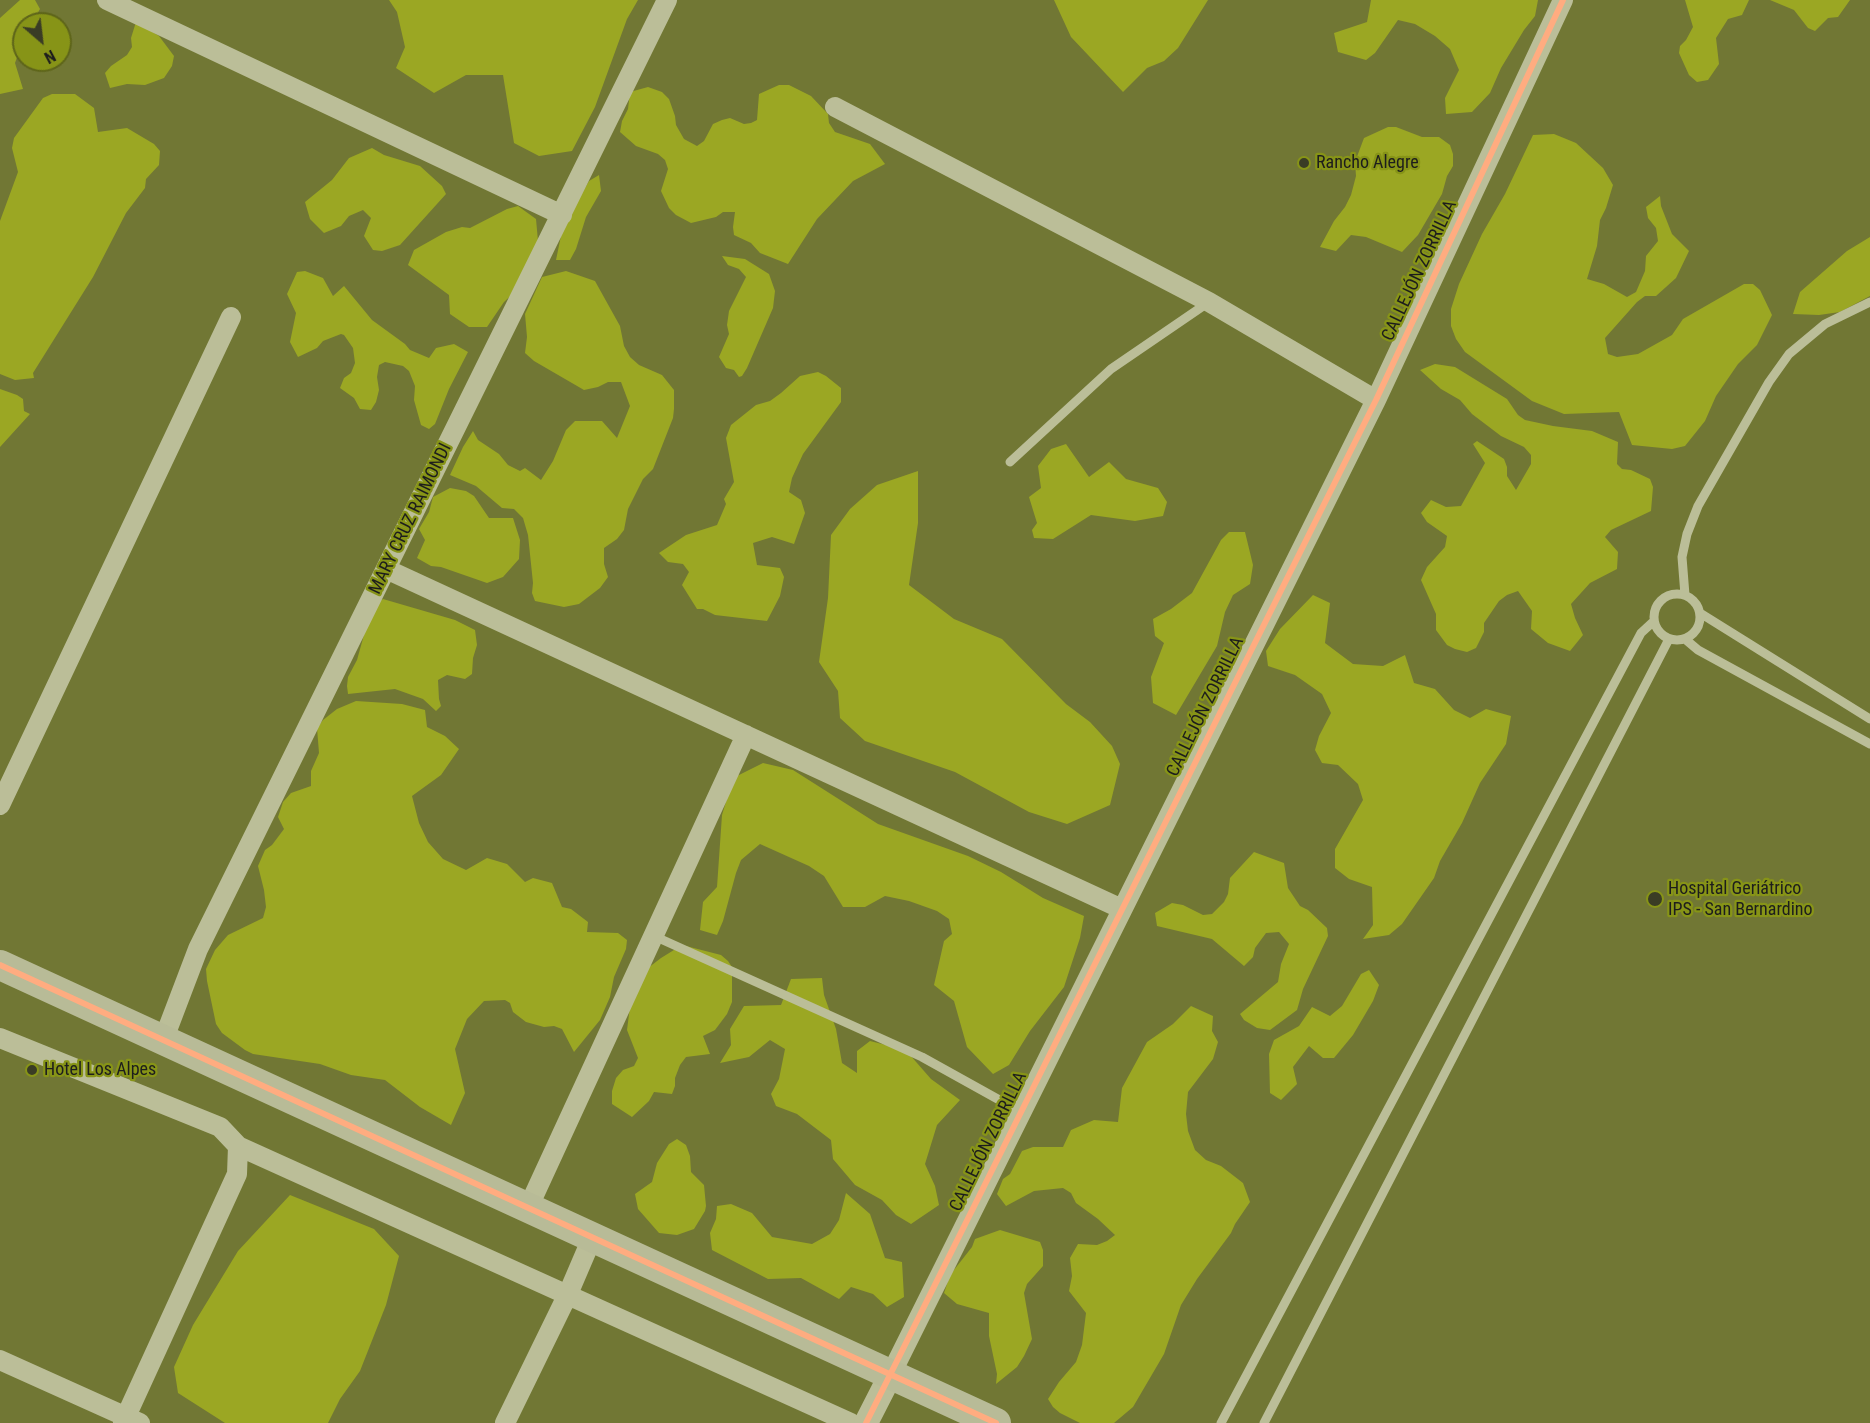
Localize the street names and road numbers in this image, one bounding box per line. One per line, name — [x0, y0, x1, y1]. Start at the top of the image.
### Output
street label: CALLEJÓN ZORRILLA — [1378, 197, 1462, 345]
street label: MARY CRUZ RAIMONDI — [365, 440, 457, 598]
street label: CALLEJÓN ZORRILLA — [1163, 634, 1249, 780]
street label: CALLEJÓN ZORRILLA — [946, 1069, 1032, 1215]

